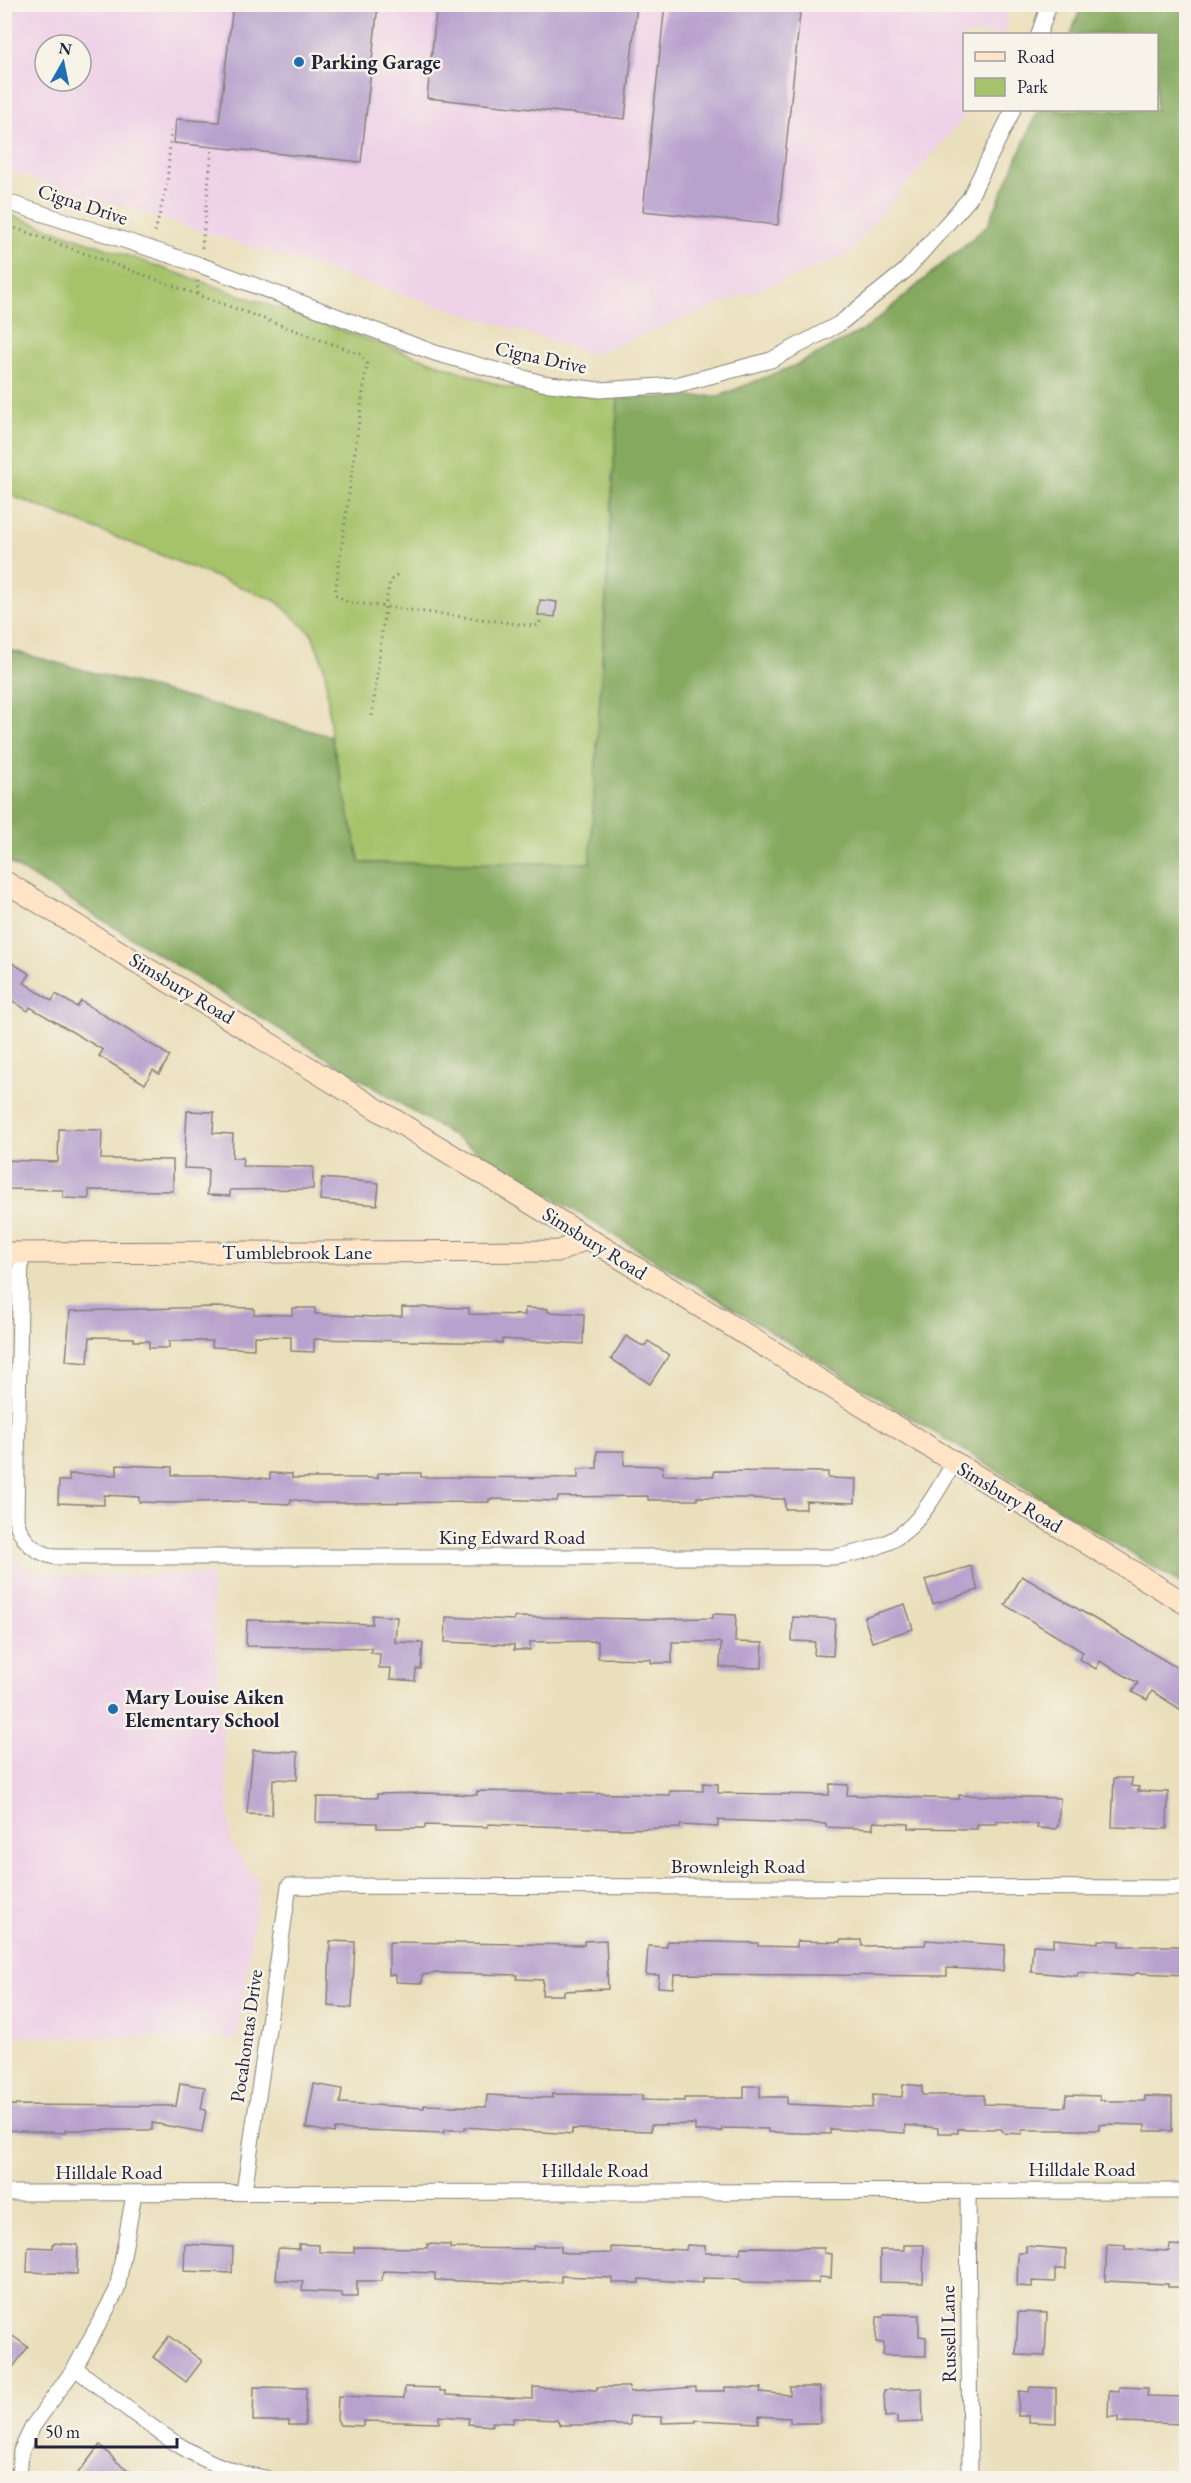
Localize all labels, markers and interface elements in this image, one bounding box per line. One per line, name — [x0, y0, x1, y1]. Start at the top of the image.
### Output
north arrow — [33, 33, 93, 93]
legend — [963, 33, 1158, 111]
text: N — [57, 37, 73, 60]
text: Road — [1017, 45, 1056, 68]
place label: Parking Garage — [311, 49, 441, 75]
marker: Parking Garage — [292, 55, 306, 69]
text: Park — [1017, 75, 1048, 98]
street label: Cigna Drive — [35, 177, 131, 231]
street label: Cigna Drive — [493, 335, 589, 379]
street label: Simsbury Road — [125, 946, 240, 1030]
street label: Simsbury Road — [538, 1201, 653, 1286]
street label: Tumblebrook Lane — [222, 1239, 372, 1265]
street label: Simsbury Road — [953, 1455, 1068, 1539]
street label: King Edward Road — [439, 1524, 586, 1550]
place label: Mary Louise Aiken Elementary School — [125, 1684, 284, 1733]
marker: Mary Louise Aiken Elementary School — [106, 1702, 120, 1716]
street label: Brownleigh Road — [671, 1853, 806, 1879]
street label: Pocahontas Drive — [224, 1968, 268, 2104]
street label: Hilldale Road — [1028, 2156, 1137, 2182]
street label: Hilldale Road — [541, 2157, 650, 2183]
street label: Hilldale Road — [55, 2159, 164, 2185]
street label: Russell Lane — [934, 2285, 962, 2383]
scale bar — [36, 2411, 177, 2449]
text: 50 m — [45, 2420, 80, 2443]

